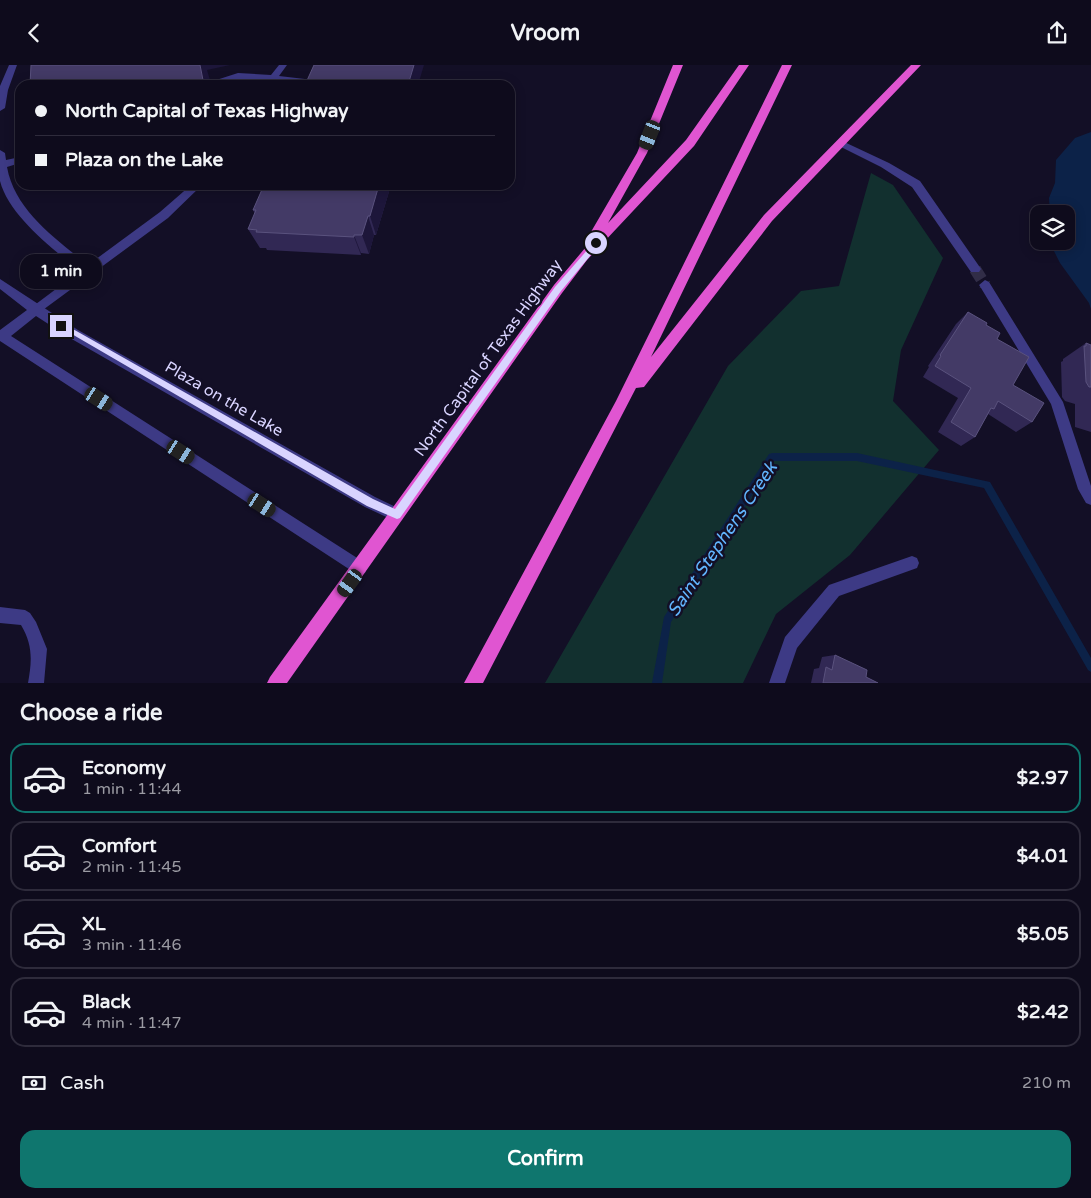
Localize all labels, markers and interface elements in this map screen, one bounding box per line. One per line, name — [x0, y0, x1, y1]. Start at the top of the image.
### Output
icon: back — [20, 19, 48, 47]
icon: share — [1043, 19, 1071, 47]
text: Vroom — [511, 20, 580, 46]
text: North Capital of Texas Highway — [65, 100, 348, 122]
car — [637, 118, 662, 152]
text: Plaza on the Lake — [65, 149, 223, 171]
map controls — [1030, 205, 1075, 250]
button: layers — [1030, 205, 1075, 250]
route start — [585, 232, 607, 254]
callout: 1 min — [20, 253, 102, 289]
street label: North Capital of Texas Highway — [410, 255, 566, 460]
text: 1 min — [40, 261, 82, 281]
route end — [50, 315, 72, 337]
street label: Plaza on the Lake — [161, 357, 287, 441]
car — [82, 385, 115, 413]
car — [164, 438, 197, 466]
water label: Saint Stephens Creek — [662, 457, 783, 620]
car — [245, 491, 278, 519]
car — [335, 566, 364, 600]
text: Choose a ride — [20, 700, 163, 726]
icon: car — [22, 756, 67, 801]
text: Economy — [82, 757, 166, 779]
text: $2.97 — [1017, 767, 1069, 789]
text: 1 min · 11:44 — [82, 779, 181, 799]
icon: car — [22, 834, 67, 879]
text: Comfort — [82, 835, 156, 857]
text: $4.01 — [1017, 845, 1069, 867]
text: 2 min · 11:45 — [82, 857, 181, 877]
icon: car — [22, 912, 67, 957]
text: XL — [82, 913, 106, 935]
text: $5.05 — [1017, 923, 1069, 945]
text: 3 min · 11:46 — [82, 935, 181, 955]
icon: car — [22, 990, 67, 1035]
text: Black — [82, 991, 131, 1013]
text: $2.42 — [1017, 1001, 1069, 1023]
text: 4 min · 11:47 — [82, 1013, 181, 1033]
icon: cash — [20, 1069, 48, 1097]
text: Cash — [60, 1072, 105, 1094]
text: 210 m — [1022, 1073, 1071, 1093]
button: Confirm — [20, 1130, 1071, 1188]

